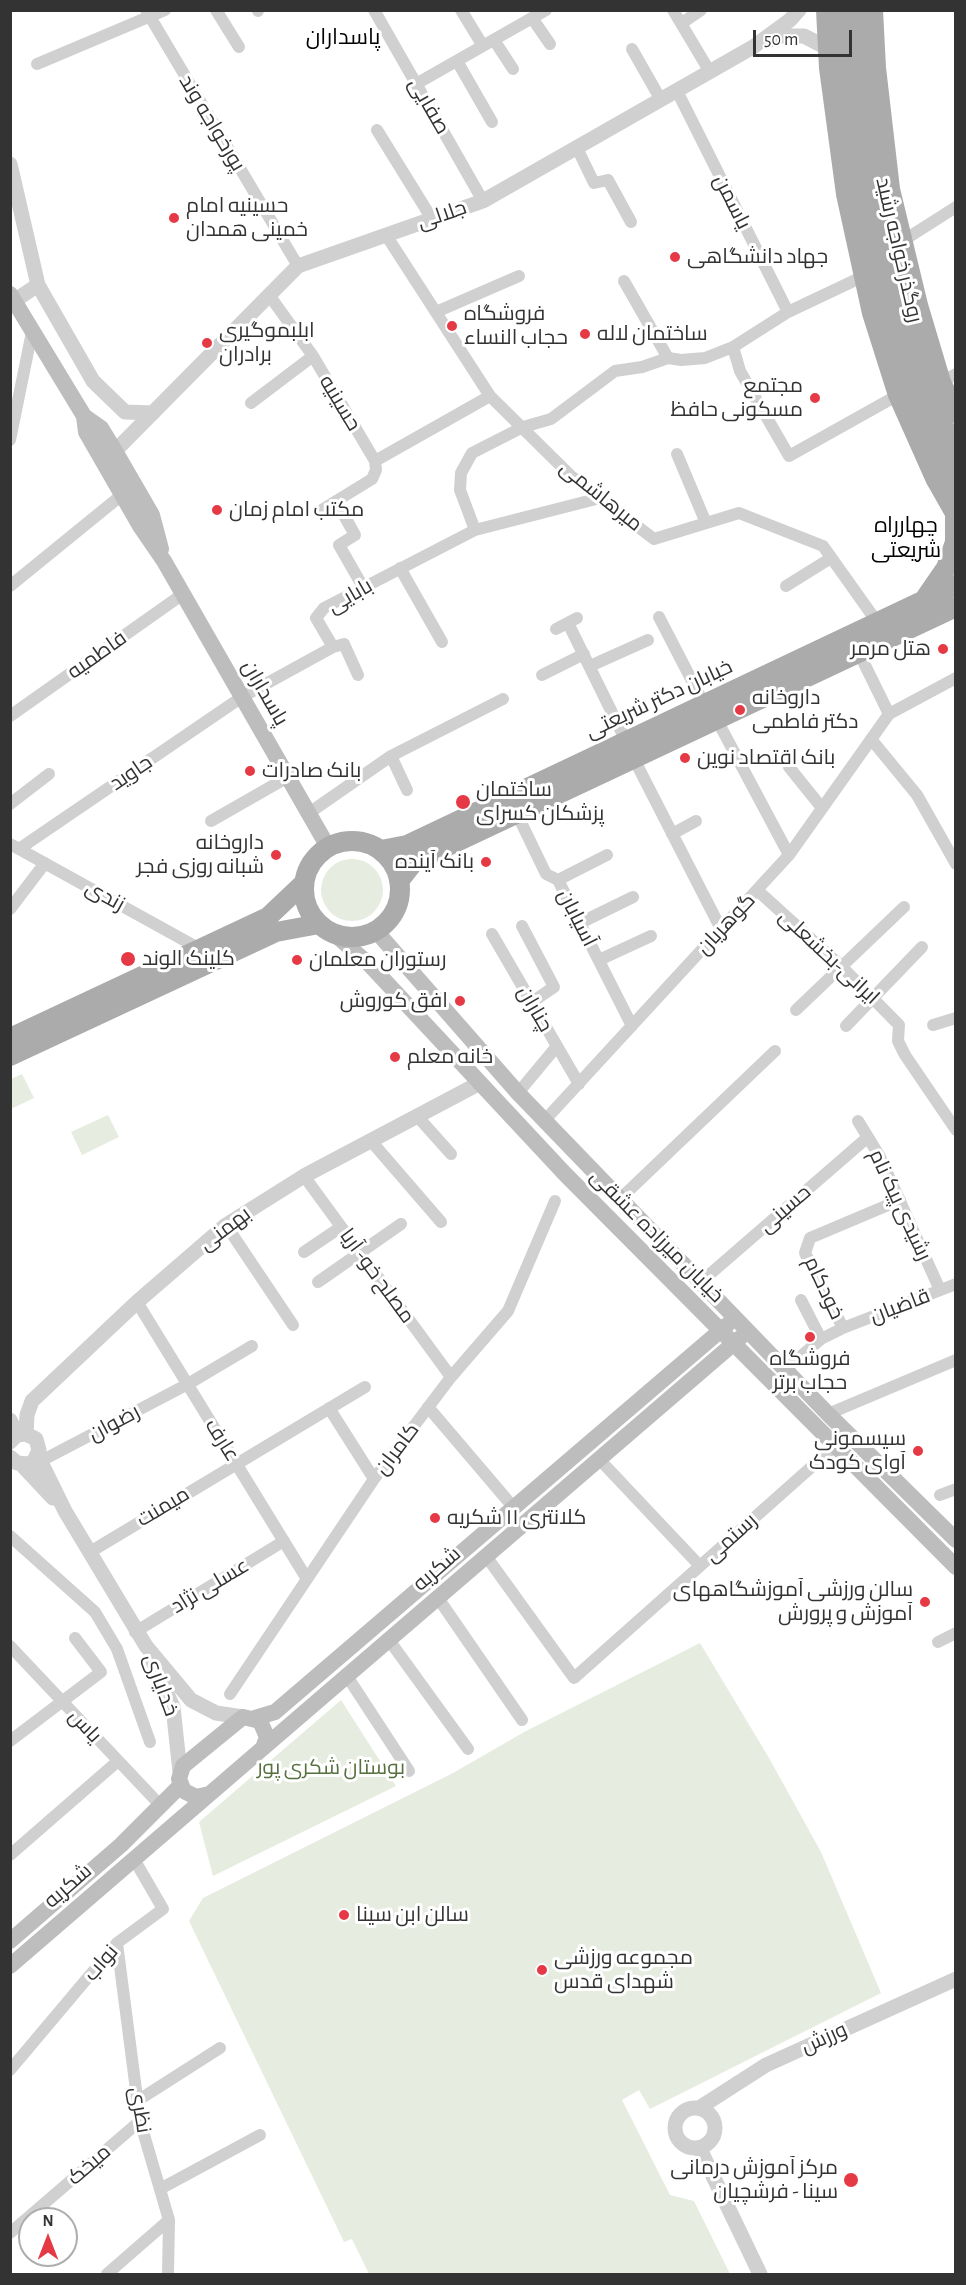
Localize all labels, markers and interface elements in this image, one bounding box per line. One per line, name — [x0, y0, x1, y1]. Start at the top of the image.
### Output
scale bar — [756, 18, 855, 56]
district label: پاسداران — [306, 24, 380, 50]
text: 50 m — [764, 31, 798, 49]
street label: پورخواجه وند — [173, 70, 251, 176]
street label: صفایی — [403, 73, 455, 139]
street label: یاسمن — [708, 170, 756, 234]
street label: روگذر خواجه رشید — [870, 175, 928, 325]
place label: حسینیه امام خمینی همدان — [186, 193, 308, 243]
street label: جلالی — [414, 195, 470, 235]
marker: حسینیه امام خمینی همدان — [167, 211, 181, 225]
place label: جهاد دانشگاهی — [687, 244, 828, 270]
marker: جهاد دانشگاهی — [668, 250, 682, 264]
place label: فروشگاه حجاب النساء — [464, 301, 568, 351]
place label: ابلبموگیری برادران — [219, 318, 315, 368]
marker: فروشگاه حجاب النساء — [445, 319, 459, 333]
place label: ساختمان لاله — [597, 321, 708, 347]
marker: ساختمان لاله — [578, 327, 592, 341]
marker: ابلبموگیری برادران — [200, 336, 214, 350]
street label: حسینیه — [314, 371, 366, 435]
place label: مجتمع مسکونی حافظ — [671, 373, 803, 423]
marker: مجتمع مسکونی حافظ — [808, 391, 822, 405]
street label: میرهاشمی — [555, 455, 647, 537]
place label: مکتب امام زمان — [229, 497, 364, 523]
marker: مکتب امام زمان — [210, 503, 224, 517]
district label: چهارراه شریعتی — [871, 512, 941, 564]
street label: بابایی — [323, 573, 377, 619]
street label: فاطمیه — [62, 625, 132, 685]
place label: هتل مرمر — [850, 636, 931, 662]
marker: هتل مرمر — [936, 642, 950, 656]
street label: خیابان دکتر شریعتی — [581, 654, 737, 744]
street label: پاسداران — [236, 656, 294, 730]
place label: داروخانه دکتر فاطمی — [752, 685, 858, 735]
marker: داروخانه دکتر فاطمی — [733, 703, 747, 717]
place label: بانک اقتصاد نوین — [697, 745, 835, 771]
street label: جاوید — [105, 750, 157, 796]
marker: بانک اقتصاد نوین — [678, 751, 692, 765]
place label: بانک صادرات — [262, 758, 361, 784]
marker: بانک صادرات — [243, 764, 257, 778]
place label: ساختمان پزشکان کسرای — [476, 777, 604, 827]
marker: ساختمان پزشکان کسرای — [454, 793, 472, 811]
place label: داروخانه شبانه روزی فجر — [137, 830, 264, 880]
marker: داروخانه شبانه روزی فجر — [269, 848, 283, 862]
place label: بانک آینده — [395, 849, 474, 875]
marker: بانک آینده — [479, 855, 493, 869]
street label: زندی — [81, 875, 129, 917]
street label: آسیابان — [552, 885, 602, 951]
street label: گوهریان — [691, 888, 761, 960]
street label: ایرانی-بخشعلی — [773, 904, 885, 1010]
place label: کلینک الوند — [142, 946, 235, 972]
place label: رستوران معلمان — [309, 947, 446, 973]
marker: کلینک الوند — [119, 950, 137, 968]
marker: رستوران معلمان — [290, 953, 304, 967]
street label: چناران — [512, 981, 558, 1037]
place label: افق کوروش — [340, 988, 448, 1014]
marker: افق کوروش — [453, 994, 467, 1008]
place label: خانه معلم — [407, 1044, 493, 1070]
marker: خانه معلم — [388, 1050, 402, 1064]
street label: رشیدی پیک نام — [863, 1145, 937, 1265]
street label: خیابان میرزاده عشقی — [585, 1164, 729, 1308]
street label: حسینی — [754, 1180, 816, 1238]
street label: بهمنی — [194, 1201, 256, 1257]
street label: مصلح خو- آریا — [334, 1224, 420, 1328]
street label: خودکام — [799, 1253, 849, 1323]
street label: قاضیان — [866, 1283, 934, 1329]
marker: فروشگاه حجاب برتر — [803, 1330, 817, 1344]
place label: فروشگاه حجاب برتر — [769, 1346, 851, 1396]
street label: رضوان — [84, 1399, 144, 1447]
street label: عارف — [199, 1414, 245, 1466]
street label: کامران — [369, 1418, 425, 1480]
place label: سیسمونی آوای کودک — [809, 1426, 906, 1476]
marker: سیسمونی آوای کودک — [911, 1444, 925, 1458]
street label: میمنت — [132, 1481, 194, 1533]
place label: کلانتری ۱۱ شکریه — [447, 1505, 586, 1531]
street label: رستمی — [700, 1508, 762, 1568]
marker: کلانتری ۱۱ شکریه — [428, 1511, 442, 1525]
street label: شکریه — [408, 1541, 466, 1597]
street label: عسلی نژاد — [166, 1553, 254, 1619]
place label: سالن ورزشی آموزشگاههای آموزش و پرورش — [673, 1577, 913, 1627]
marker: سالن ورزشی آموزشگاههای آموزش و پرورش — [918, 1595, 932, 1609]
street label: خدایاری — [138, 1650, 184, 1720]
street label: یاس — [63, 1704, 107, 1748]
park label: بوستان شکری پور — [257, 1755, 405, 1781]
street label: شکریه — [39, 1858, 97, 1914]
place label: سالن ابن سینا — [356, 1902, 469, 1928]
marker: سالن ابن سینا — [337, 1908, 351, 1922]
street label: نواب — [78, 1940, 124, 1986]
place label: مجموعه ورزشی شهدای قدس — [554, 1945, 693, 1995]
marker: مجموعه ورزشی شهدای قدس — [535, 1963, 549, 1977]
street label: ورزش — [797, 2017, 851, 2059]
street label: نظری — [124, 2085, 156, 2135]
street label: میخک — [62, 2139, 116, 2191]
place label: مرکز آموزش درمانی سینا - فرشچیان — [670, 2155, 838, 2205]
marker: مرکز آموزش درمانی سینا - فرشچیان — [842, 2171, 860, 2189]
north arrow — [18, 2207, 78, 2267]
text: N — [42, 2213, 54, 2229]

